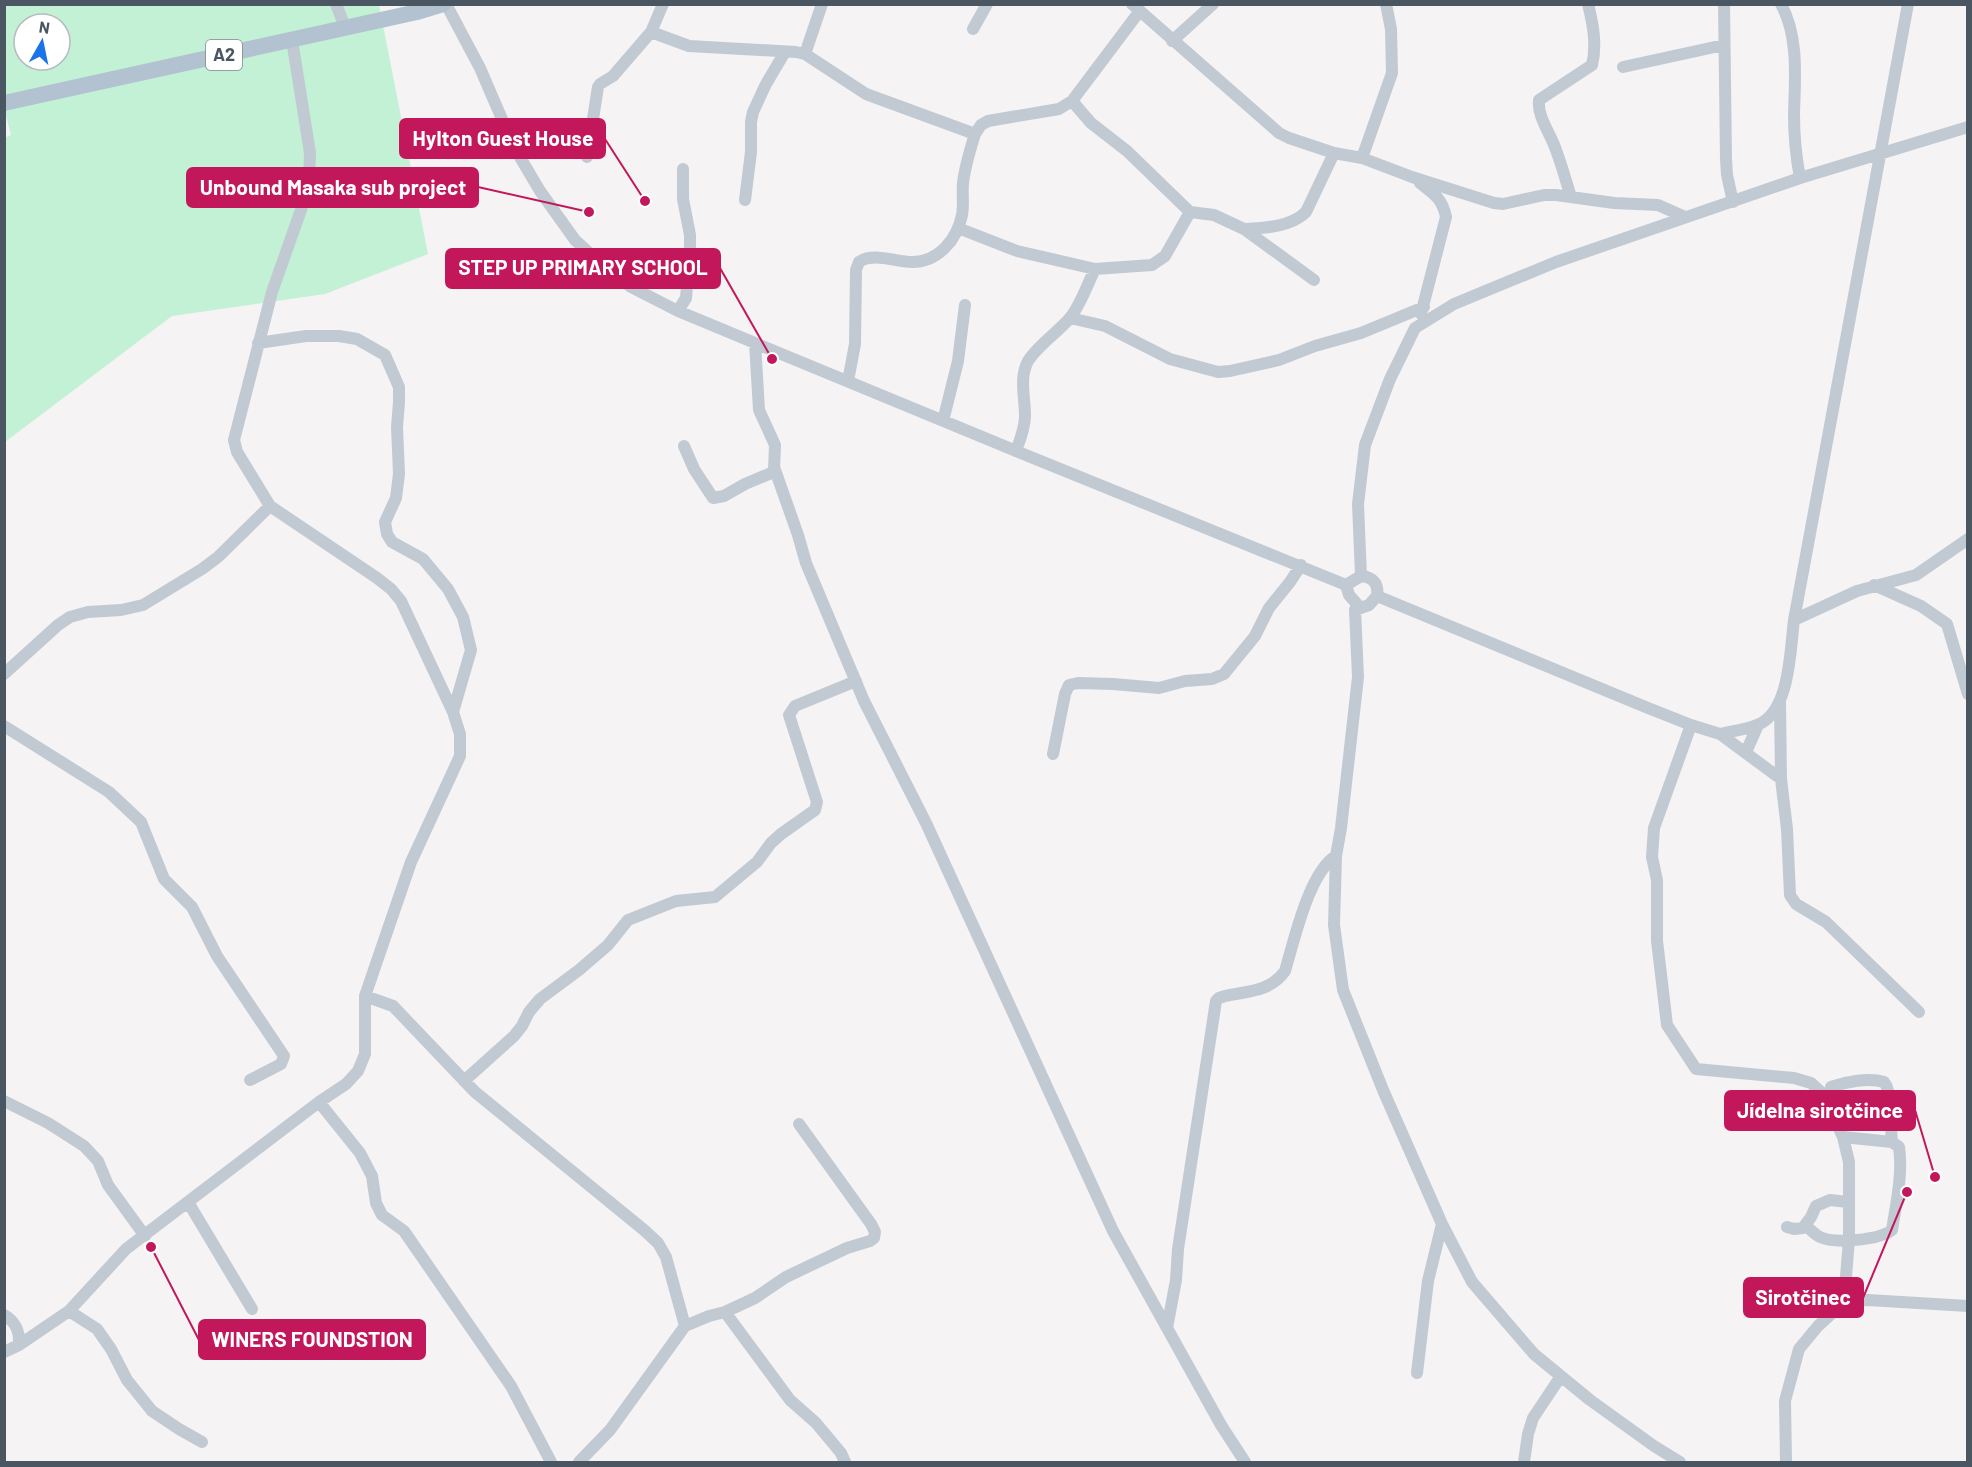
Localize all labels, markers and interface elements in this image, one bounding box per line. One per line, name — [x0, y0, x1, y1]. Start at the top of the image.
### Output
north arrow — [12, 12, 72, 72]
text: N — [38, 16, 51, 37]
road number: A2 — [206, 40, 242, 70]
callout: Hylton Guest House — [400, 119, 605, 158]
text: Hylton Guest House — [413, 125, 593, 150]
callout: Unbound Masaka sub project — [187, 168, 478, 207]
text: Unbound Masaka sub project — [200, 174, 466, 199]
callout: STEP UP PRIMARY SCHOOL — [446, 249, 720, 288]
text: STEP UP PRIMARY SCHOOL — [458, 254, 708, 279]
callout: Jídelna sirotčince — [1725, 1091, 1915, 1130]
text: Jídelna sirotčince — [1737, 1097, 1903, 1122]
callout: Sirotčinec — [1744, 1278, 1863, 1317]
text: Sirotčinec — [1755, 1284, 1851, 1309]
callout: WINERS FOUNDSTION — [199, 1320, 425, 1359]
text: WINERS FOUNDSTION — [211, 1326, 413, 1351]

